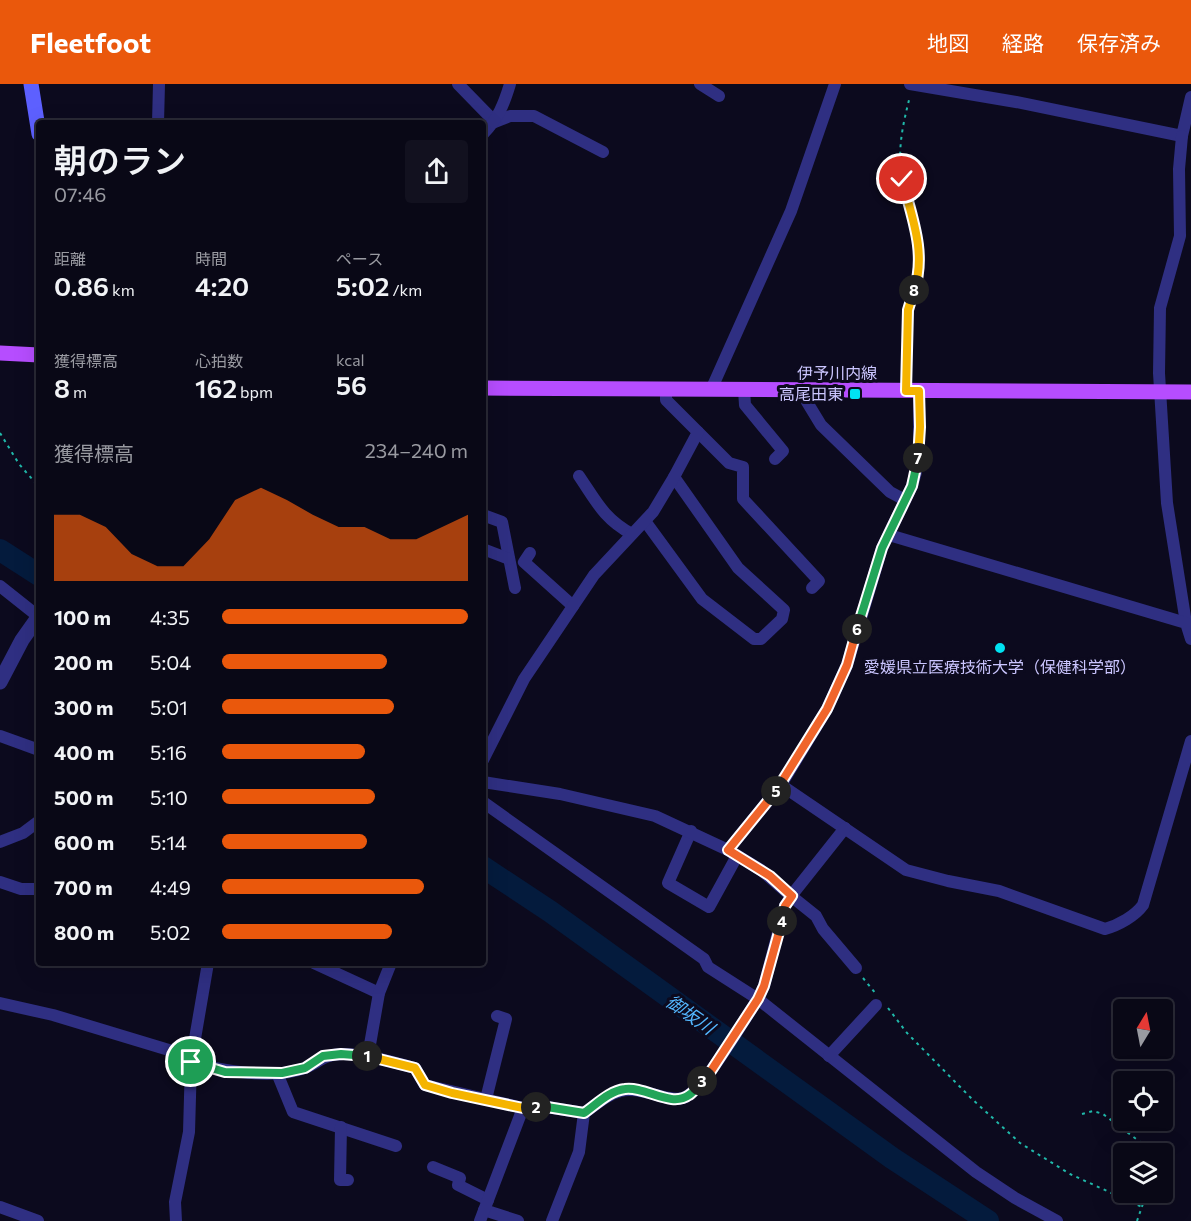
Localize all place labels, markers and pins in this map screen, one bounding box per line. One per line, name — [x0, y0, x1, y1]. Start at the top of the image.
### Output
pin — [876, 153, 927, 204]
pin: 8 — [899, 275, 929, 305]
place label: 高尾田東 — [779, 384, 843, 403]
marker: 高尾田東 — [848, 387, 862, 401]
pin: 7 — [903, 443, 933, 473]
pin: 6 — [842, 614, 872, 644]
marker: 愛媛県立医療技術大学（保健科学部） — [993, 641, 1007, 655]
place label: 愛媛県立医療技術大学（保健科学部） — [864, 657, 1136, 676]
pin: 5 — [761, 776, 791, 806]
pin: 4 — [767, 906, 797, 936]
pin — [165, 1036, 216, 1087]
pin: 1 — [352, 1041, 382, 1071]
pin: 3 — [687, 1066, 717, 1096]
pin: 2 — [521, 1092, 551, 1122]

